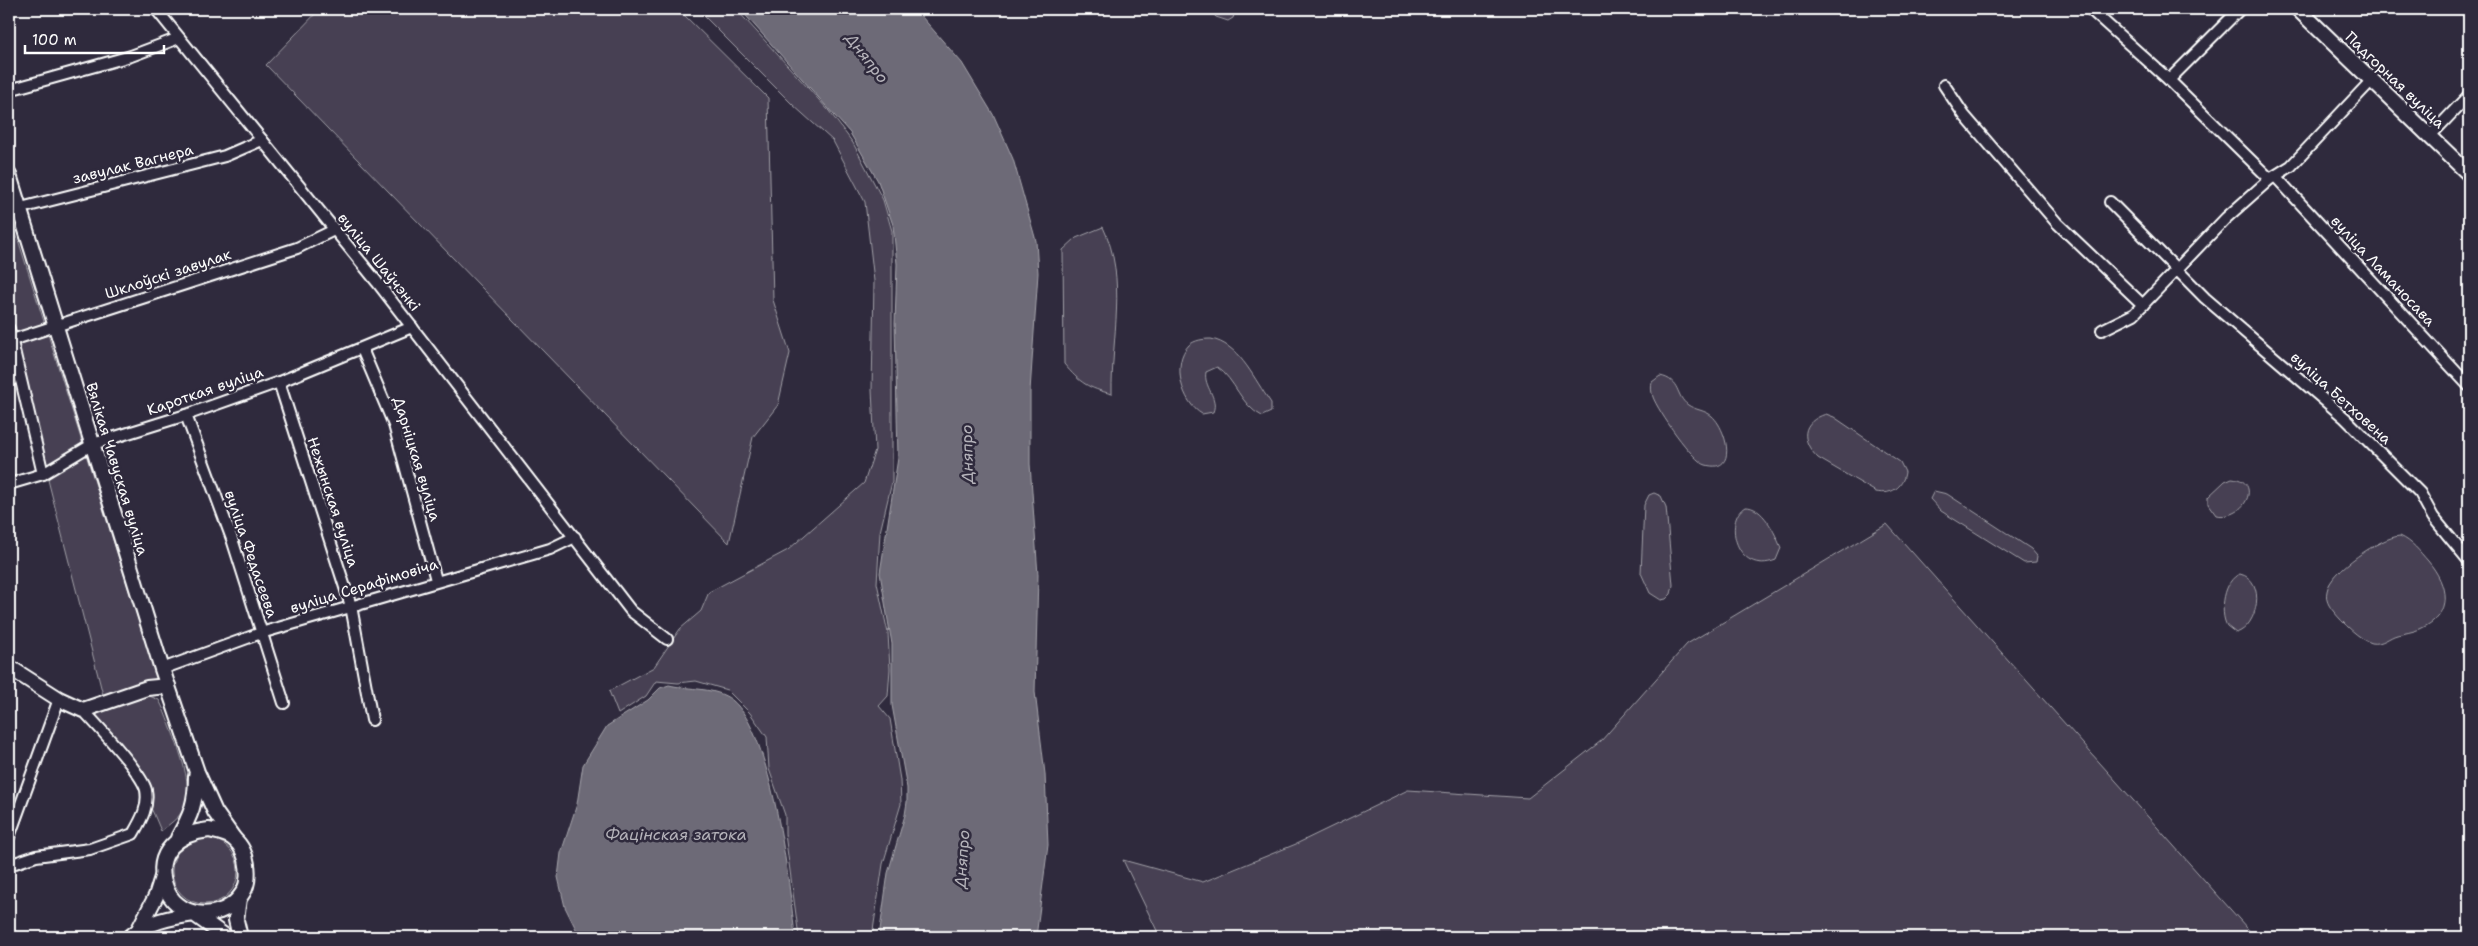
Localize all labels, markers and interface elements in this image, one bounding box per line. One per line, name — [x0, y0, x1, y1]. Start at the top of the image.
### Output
scale bar — [25, 22, 164, 54]
street label: Падгорная вуліца — [2341, 27, 2450, 133]
water label: Дняпро — [840, 28, 893, 88]
text: 100 m — [32, 30, 77, 50]
street label: завулак Вагнера — [71, 139, 196, 189]
street label: вуліца Шаўчэнкі — [333, 209, 425, 315]
street label: вуліца Ламаносава — [2326, 211, 2440, 331]
street label: Шклоўскі завулак — [102, 244, 234, 304]
street label: вуліца Бетховена — [2286, 347, 2396, 449]
street label: Кароткая вуліца — [144, 362, 266, 420]
street label: Вялікая Чавуская вуліца — [81, 380, 153, 558]
street label: Дарніцкая вуліца — [389, 394, 446, 524]
water label: Дняпро — [956, 424, 978, 484]
street label: Нежынская вуліца — [303, 434, 364, 570]
street label: вуліца Федасеева — [220, 487, 282, 621]
street label: вуліца Серафімовіча — [288, 554, 441, 618]
water label: Фацінская затока — [605, 824, 747, 845]
water label: Дняпро — [949, 829, 975, 890]

